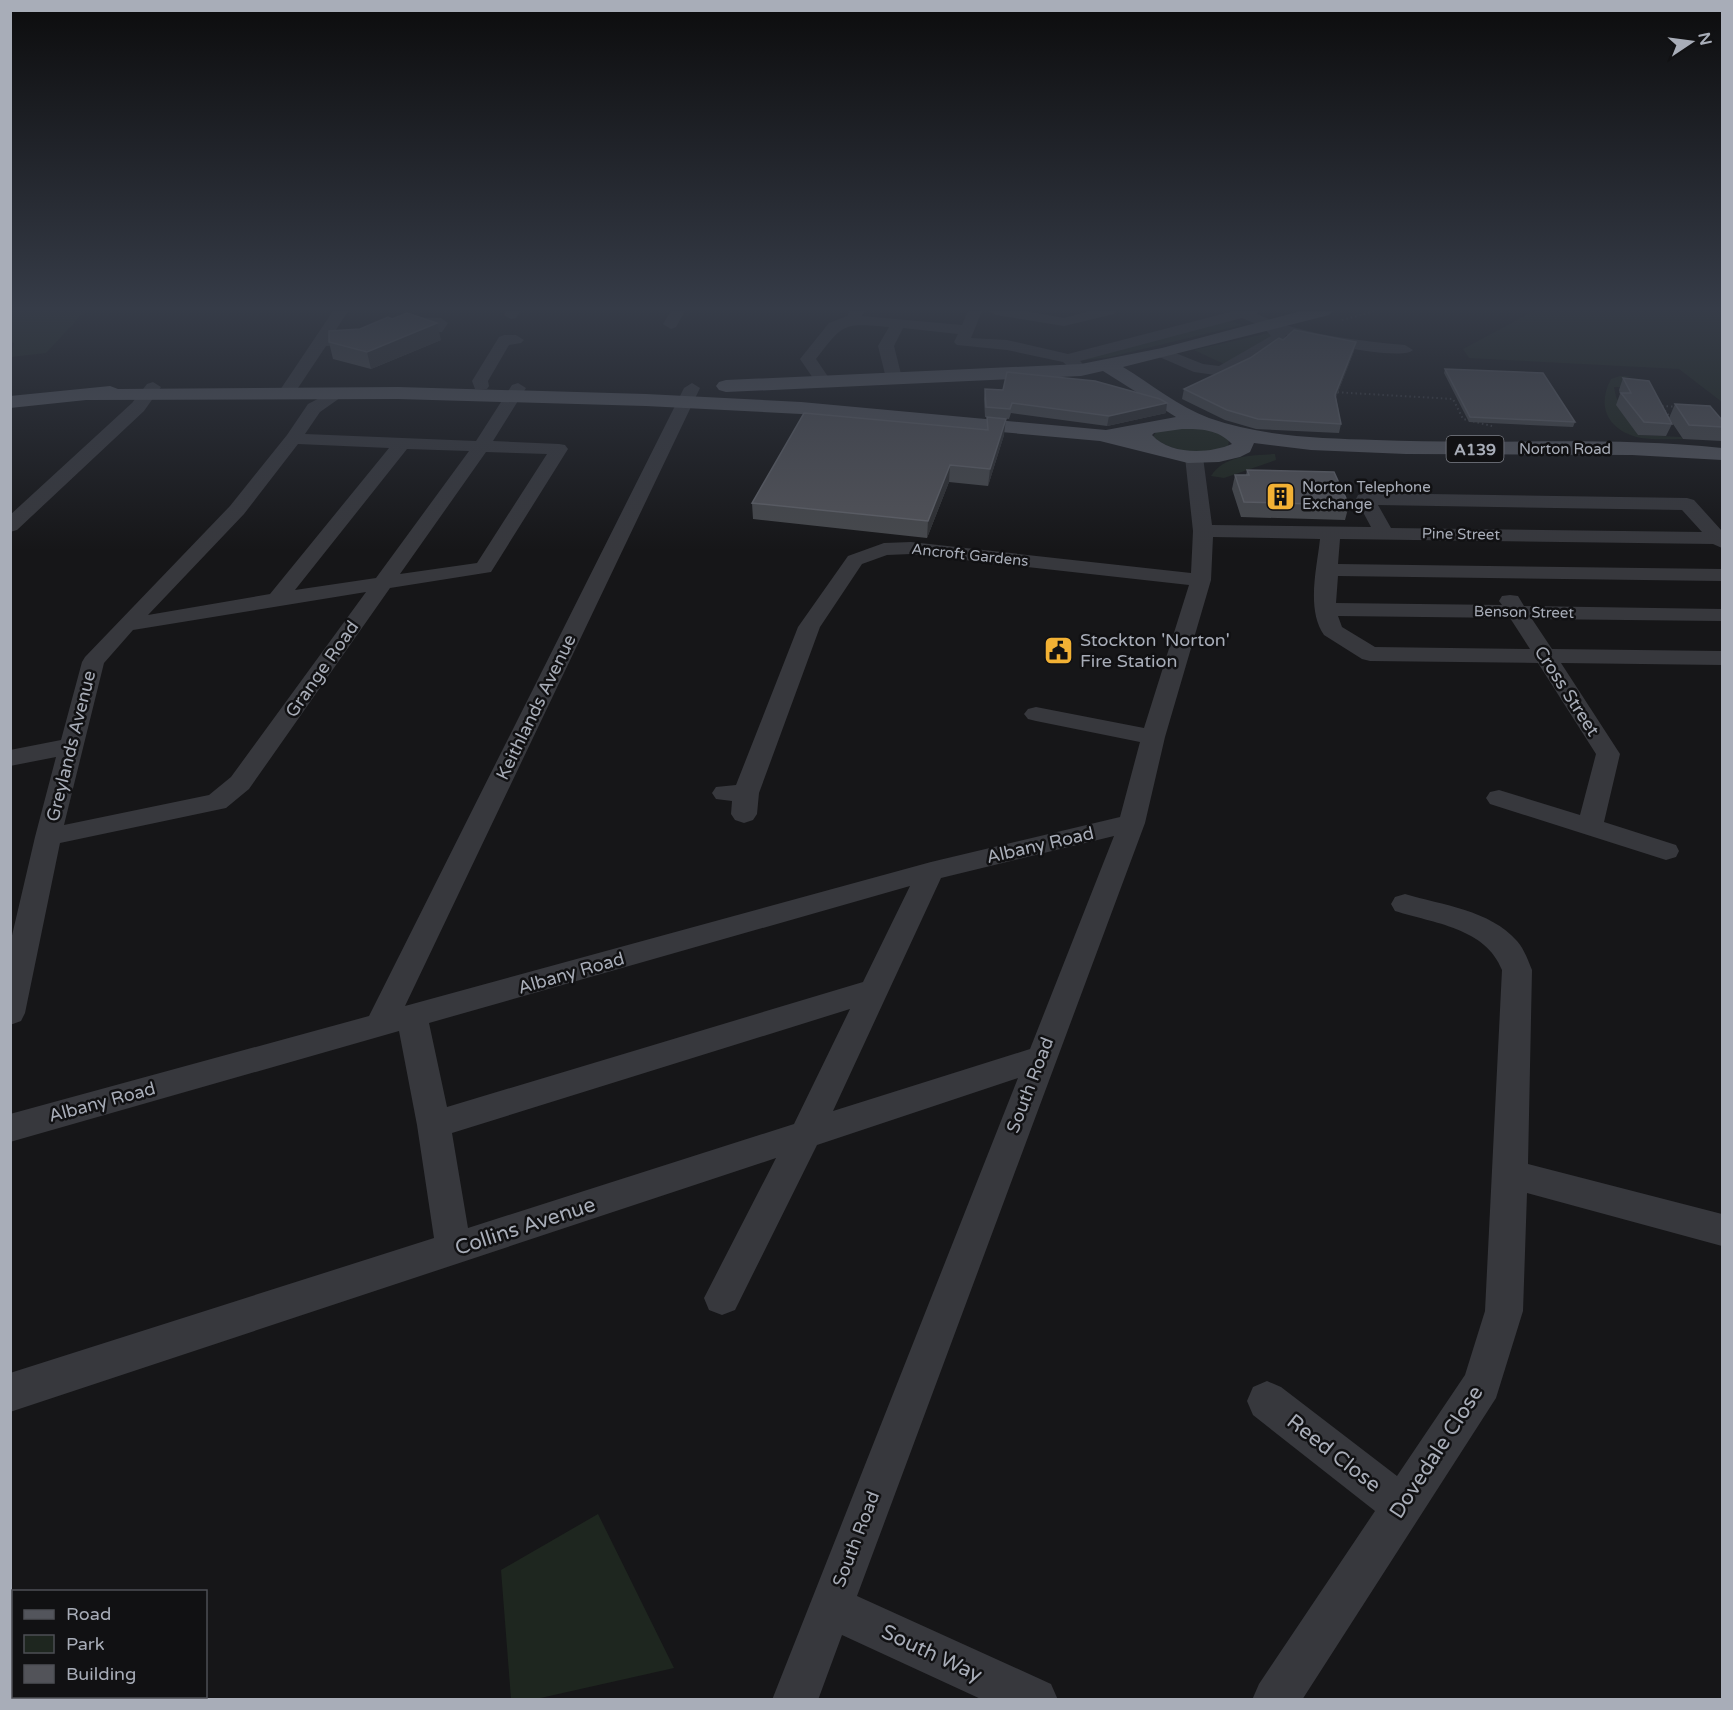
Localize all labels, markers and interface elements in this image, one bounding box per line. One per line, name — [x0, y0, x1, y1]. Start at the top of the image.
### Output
north arrow — [1661, 12, 1721, 72]
text: N — [1693, 30, 1716, 47]
road number: A139 — [1446, 436, 1504, 462]
street label: Norton Road — [1519, 440, 1611, 458]
place label: Norton Telephone Exchange — [1302, 478, 1431, 513]
building icon: Norton Telephone Exchange — [1265, 480, 1297, 512]
street label: Pine Street — [1422, 524, 1500, 544]
street label: Ancroft Gardens — [911, 540, 1029, 570]
street label: Benson Street — [1474, 602, 1575, 622]
street label: Grange Road — [281, 616, 363, 722]
place label: Stockton 'Norton' Fire Station — [1080, 629, 1230, 672]
street label: Keithlands Avenue — [491, 631, 581, 783]
public building icon: Stockton 'Norton' Fire Station — [1043, 634, 1075, 666]
street label: Cross Street — [1530, 642, 1604, 740]
street label: Greylands Avenue — [42, 668, 100, 824]
street label: Albany Road — [984, 822, 1096, 868]
street label: Albany Road — [515, 947, 627, 999]
street label: South Road — [1002, 1034, 1058, 1136]
street label: Albany Road — [46, 1077, 158, 1127]
street label: Collins Avenue — [452, 1192, 599, 1261]
street label: Dovedale Close — [1384, 1381, 1489, 1523]
street label: Reed Close — [1282, 1409, 1386, 1498]
street label: South Road — [828, 1488, 884, 1590]
legend — [12, 1590, 207, 1698]
text: Road — [66, 1603, 111, 1625]
street label: South Way — [878, 1619, 986, 1688]
text: Park — [66, 1633, 105, 1655]
text: Building — [66, 1663, 136, 1685]

